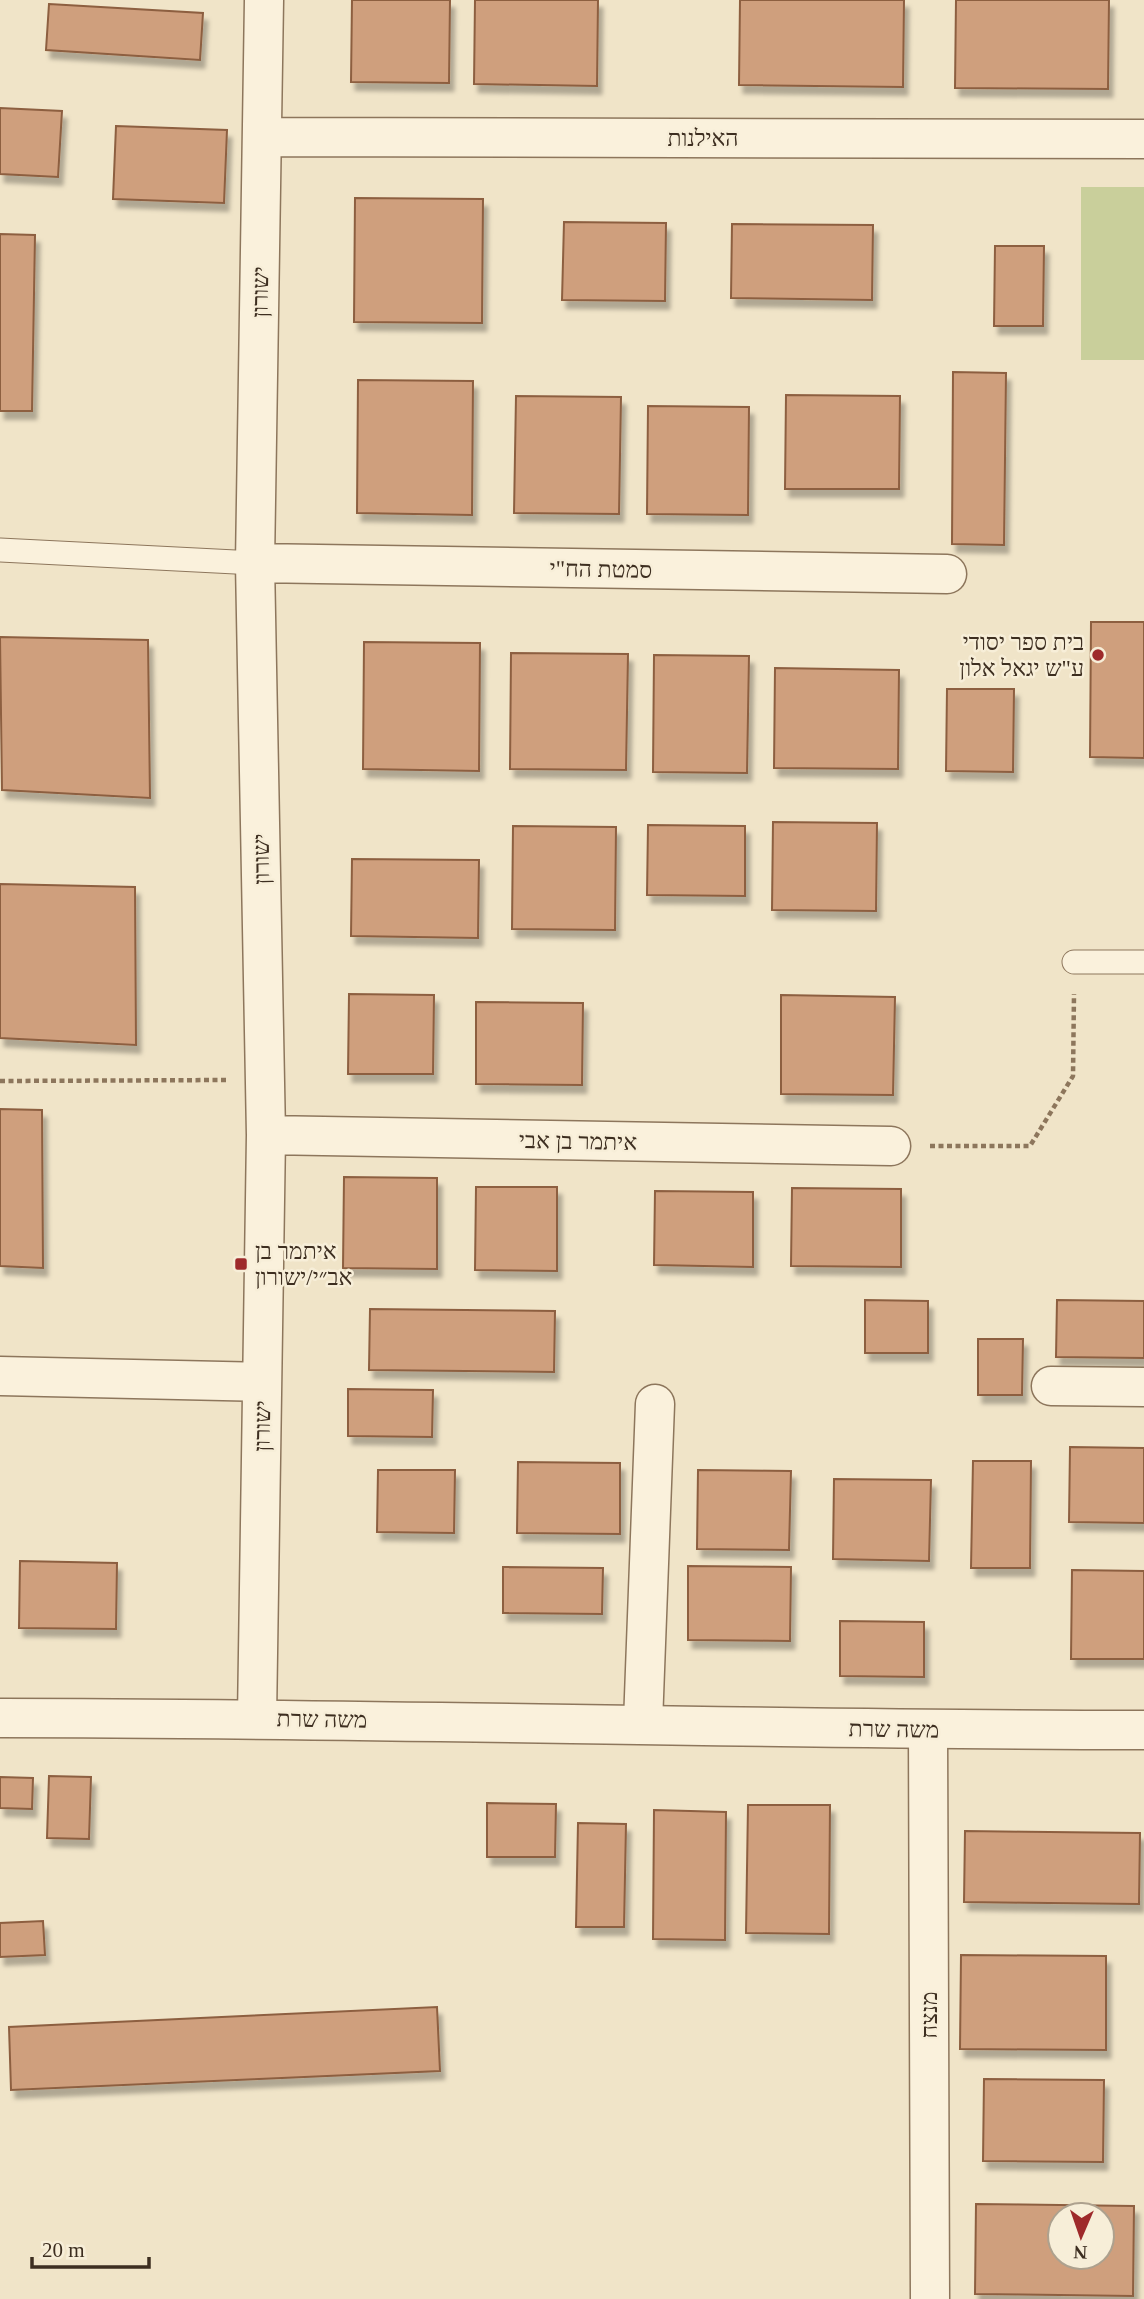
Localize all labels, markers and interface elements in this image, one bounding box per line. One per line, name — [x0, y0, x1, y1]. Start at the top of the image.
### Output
street label: האילנות — [667, 126, 739, 151]
street label: ישורון — [248, 266, 273, 318]
street label: סמטת הח"י — [549, 556, 653, 583]
place label: בית ספר יסודי ע"ש יגאל אלון — [959, 630, 1084, 681]
marker: בית ספר יסודי ע"ש יגאל אלון — [1090, 647, 1106, 663]
street label: ישורון — [249, 833, 274, 885]
street label: איתמר בן אבי — [519, 1128, 637, 1155]
place label: איתמר בן אב״י/ישורון — [255, 1239, 352, 1290]
marker: איתמר בן אב״י/ישורון — [233, 1256, 249, 1272]
street label: ישורון — [250, 1400, 275, 1452]
street label: משה שרת — [277, 1706, 367, 1733]
street label: משה שרת — [849, 1716, 939, 1743]
street label: מנצח — [917, 1992, 942, 2038]
north arrow — [1046, 2201, 1116, 2271]
scale bar — [32, 2226, 149, 2270]
text: 20 m — [42, 2238, 85, 2262]
text: N — [1073, 2242, 1088, 2263]

